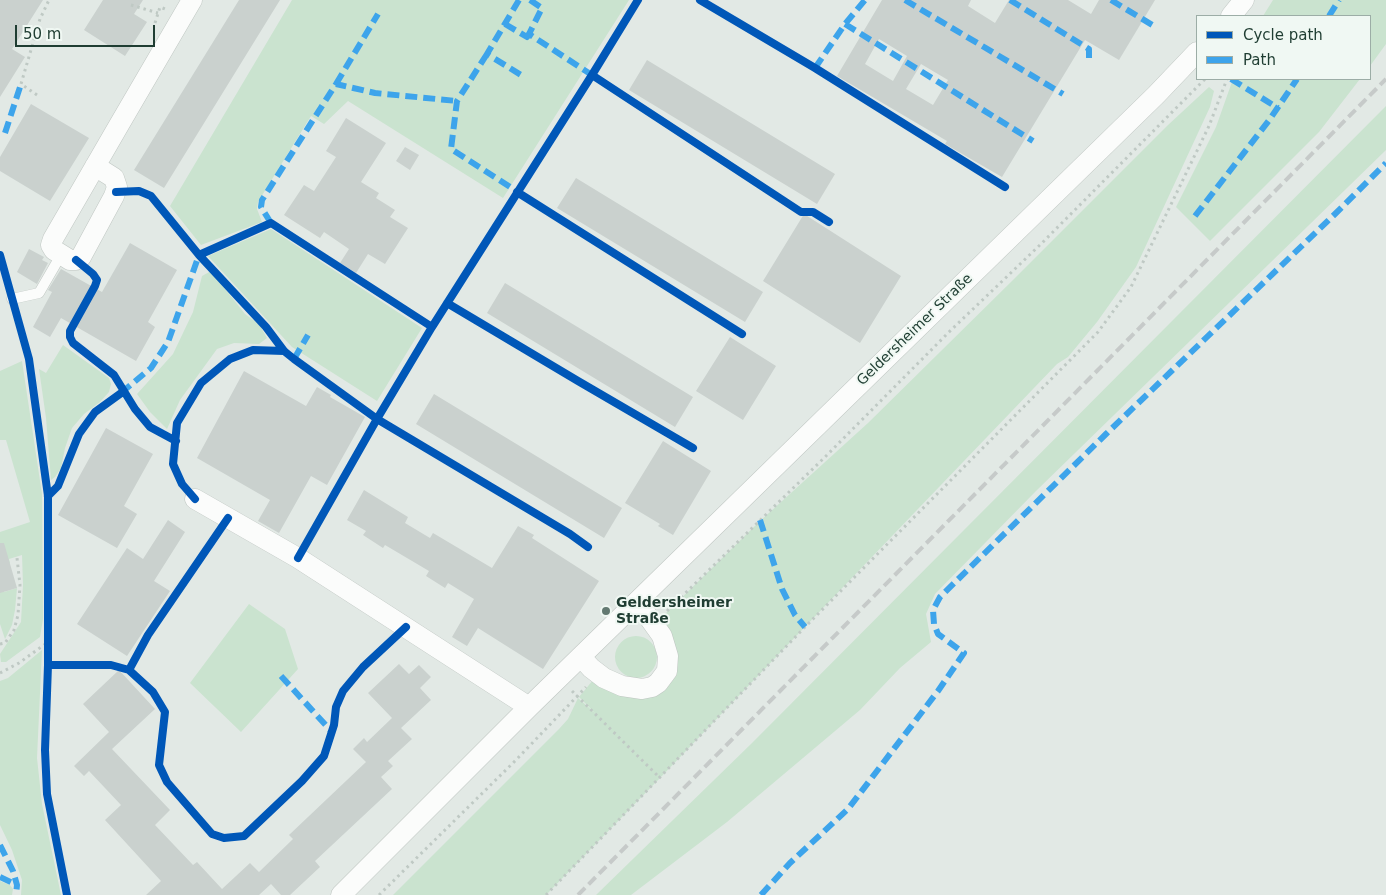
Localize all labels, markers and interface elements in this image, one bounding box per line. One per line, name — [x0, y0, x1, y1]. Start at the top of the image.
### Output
scale bar — [18, 15, 158, 47]
legend — [1196, 15, 1371, 80]
text: 50 m — [23, 25, 61, 43]
text: Cycle path — [1243, 26, 1323, 44]
text: Path — [1243, 51, 1276, 69]
street label: Geldersheimer Straße — [854, 271, 976, 389]
place label: Geldersheimer Straße — [616, 595, 732, 628]
marker: Geldersheimer Straße — [600, 605, 612, 617]

